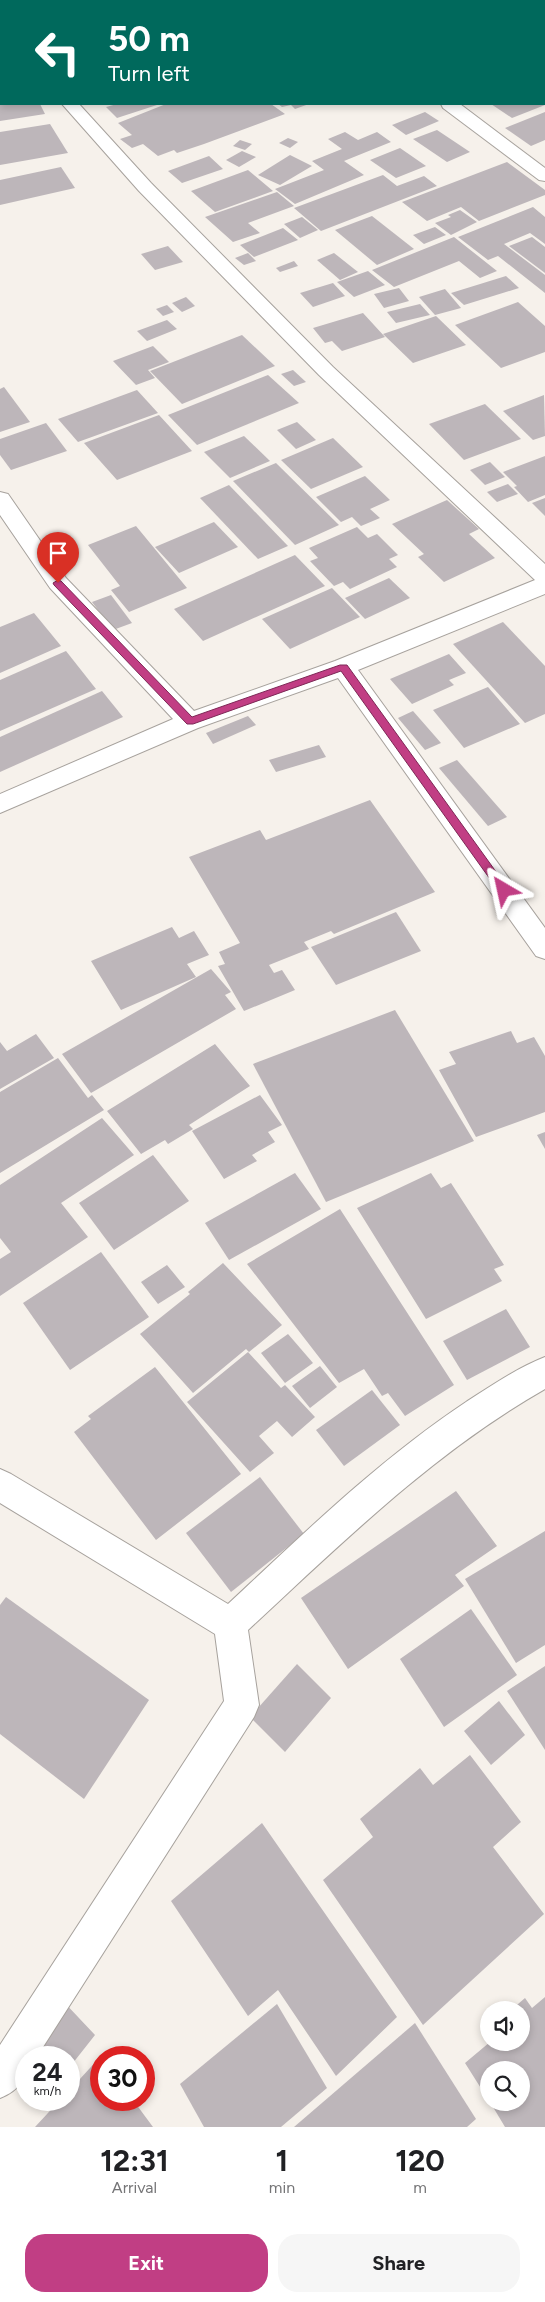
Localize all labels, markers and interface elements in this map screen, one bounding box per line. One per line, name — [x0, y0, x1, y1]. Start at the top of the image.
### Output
text: 50 m — [108, 18, 190, 60]
icon: left — [25, 20, 90, 85]
text: Turn left — [108, 60, 190, 87]
pin — [37, 532, 79, 583]
icon: arrive — [44, 539, 72, 567]
position arrow — [477, 863, 529, 915]
map controls — [480, 2001, 530, 2111]
button: sound — [480, 2001, 530, 2051]
speed limit sign: 30 — [90, 2046, 155, 2111]
text: 24 — [32, 2057, 63, 2087]
button: search — [480, 2061, 530, 2111]
text: km/h — [34, 2084, 61, 2098]
text: 12:31 — [100, 2142, 169, 2179]
text: 1 — [276, 2142, 288, 2179]
text: 120 — [395, 2142, 445, 2179]
text: Arrival — [112, 2178, 157, 2197]
text: min — [269, 2178, 295, 2197]
text: m — [413, 2178, 427, 2197]
button: Exit — [25, 2234, 268, 2292]
button: Share — [278, 2234, 520, 2292]

